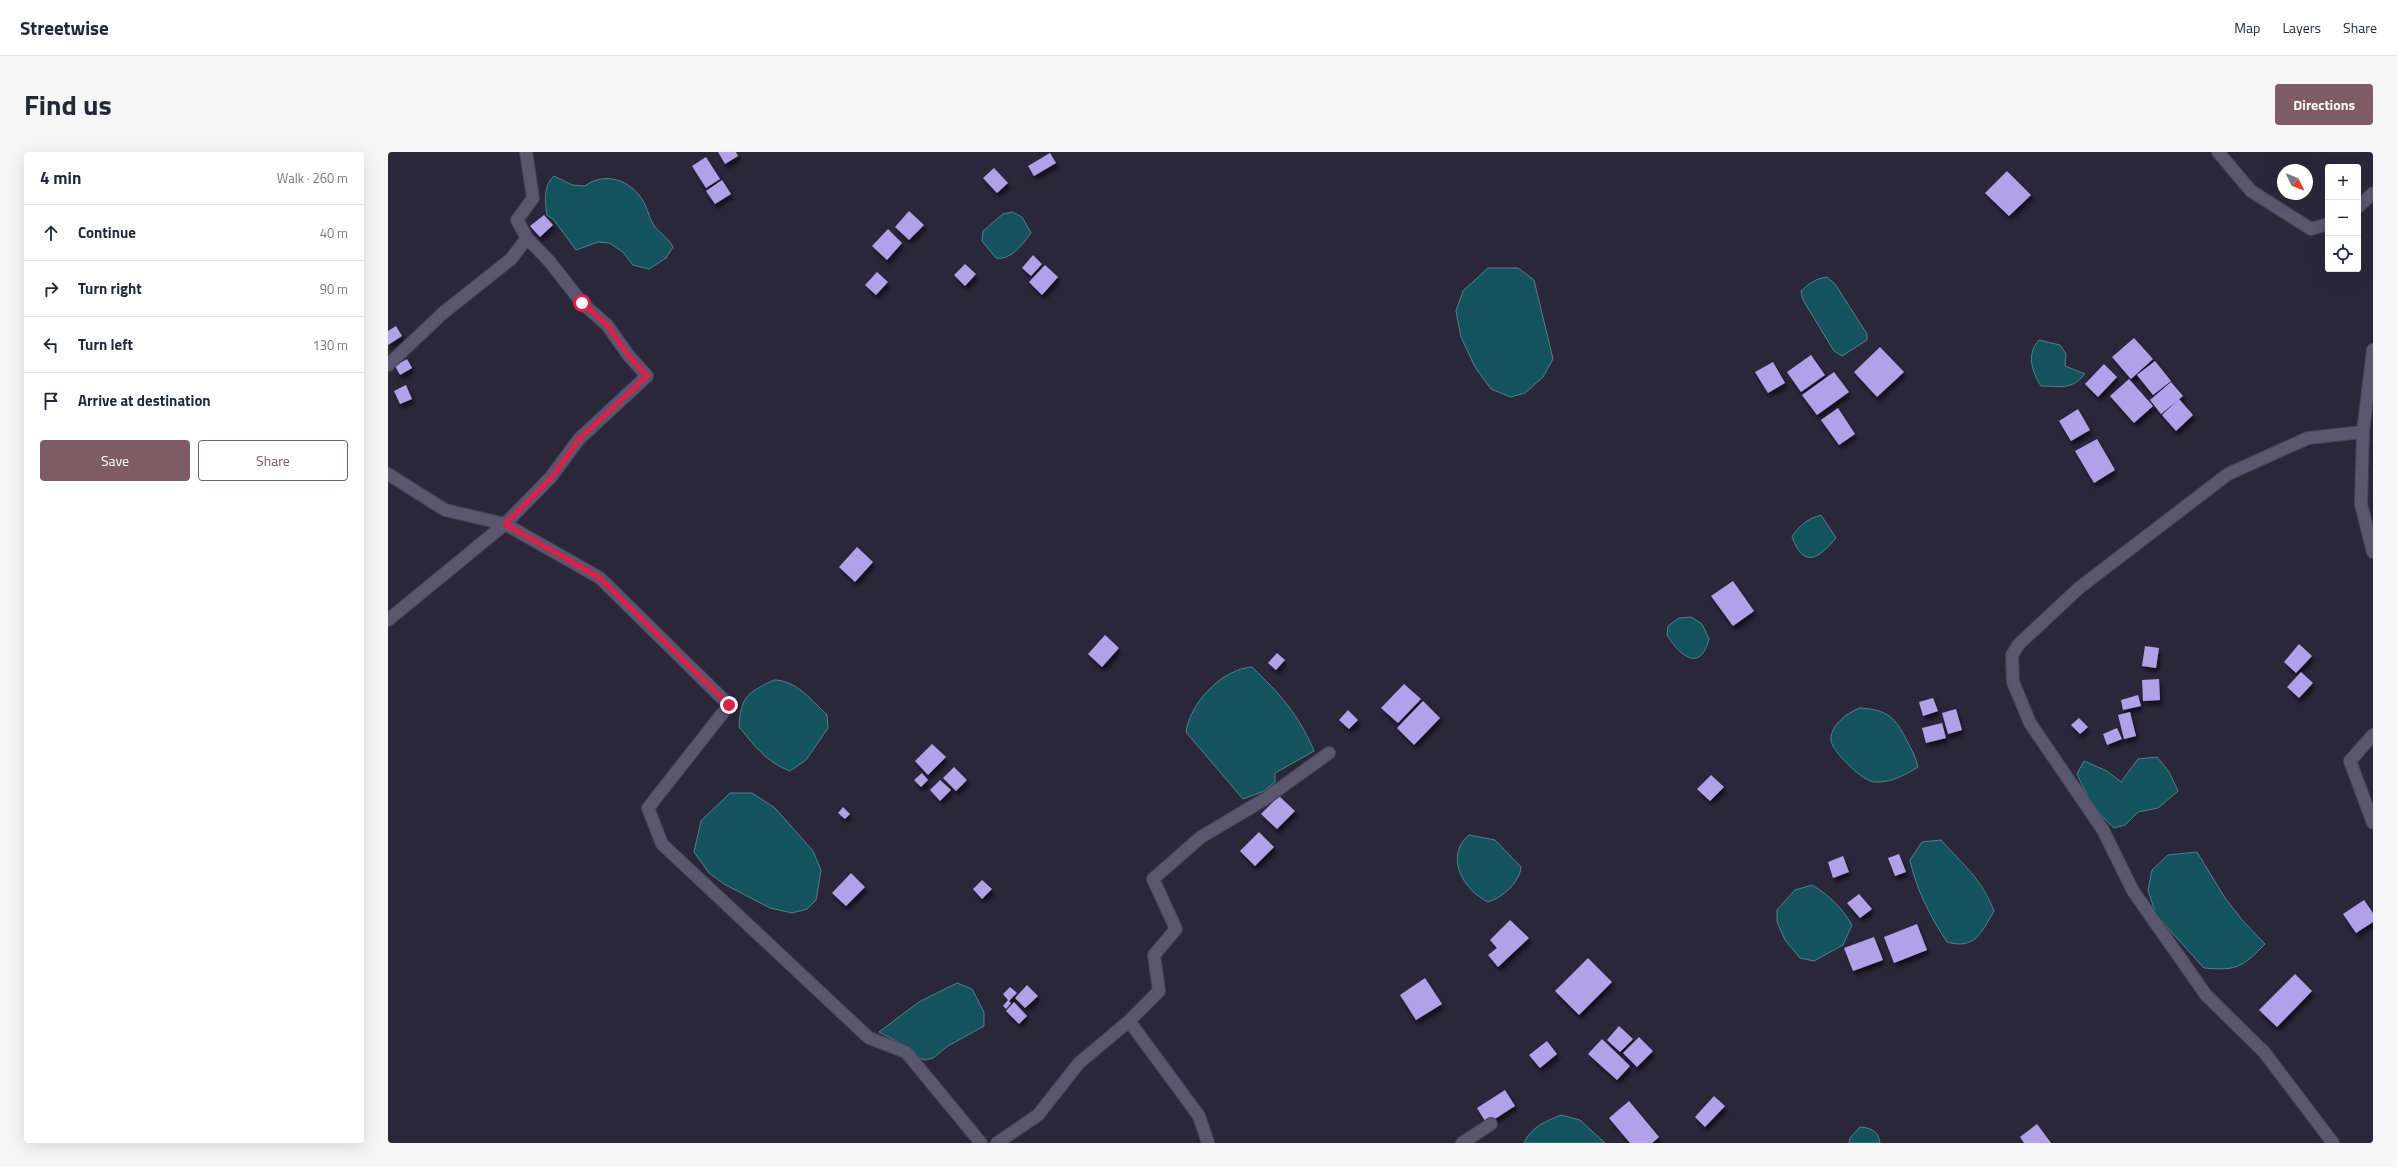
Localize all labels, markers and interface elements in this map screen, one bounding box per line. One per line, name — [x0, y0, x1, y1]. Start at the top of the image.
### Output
text: Streetwise — [20, 13, 109, 42]
text: Map — [2234, 17, 2260, 38]
text: Layers — [2282, 17, 2321, 38]
text: Share — [2343, 17, 2377, 38]
text: Find us — [24, 83, 112, 126]
button: Directions — [2275, 84, 2373, 125]
north arrow — [2277, 164, 2313, 200]
map controls — [2325, 164, 2361, 272]
button: + — [2325, 164, 2361, 200]
text: 4 min — [40, 165, 81, 191]
text: Walk · 260 m — [277, 168, 348, 188]
button: − — [2325, 200, 2361, 236]
text: Continue — [78, 221, 136, 244]
icon: ahead — [40, 222, 62, 244]
text: 40 m — [320, 223, 348, 243]
button: locate — [2325, 236, 2361, 272]
text: Turn right — [78, 277, 142, 300]
icon: right — [40, 278, 62, 300]
text: 90 m — [320, 279, 348, 299]
route start — [573, 294, 591, 312]
text: Turn left — [78, 333, 133, 356]
icon: left — [40, 334, 62, 356]
text: 130 m — [312, 335, 348, 355]
text: Arrive at destination — [78, 389, 211, 412]
icon: arrive — [40, 390, 62, 412]
button: Save — [40, 440, 190, 481]
button: Share — [198, 440, 348, 481]
route end — [720, 696, 738, 714]

